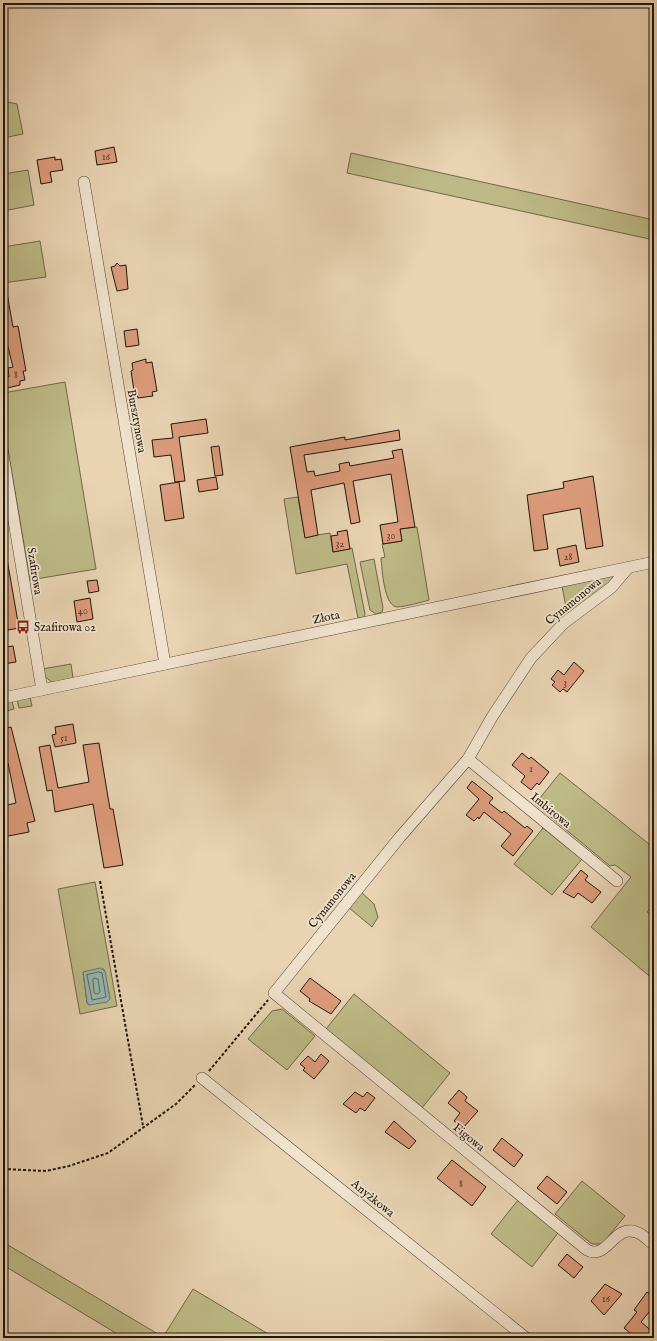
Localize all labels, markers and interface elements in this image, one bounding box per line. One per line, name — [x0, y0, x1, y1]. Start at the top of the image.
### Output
house number: 16 — [102, 151, 111, 164]
house number: 8 — [14, 369, 18, 382]
street label: Bursztynowa — [124, 388, 150, 455]
house number: 30 — [387, 530, 395, 543]
house number: 32 — [336, 538, 345, 551]
street label: Szafirowa — [23, 546, 46, 597]
house number: 28 — [564, 551, 572, 564]
street label: Cynamonowa — [542, 574, 605, 628]
house number: 40 — [78, 605, 88, 618]
street label: Złota — [311, 607, 342, 628]
bus stop icon: Szafirowa 02 — [15, 619, 31, 635]
place label: Szafirowa 02 — [34, 620, 96, 635]
house number: 3 — [563, 677, 567, 690]
house number: 51 — [60, 732, 68, 745]
house number: 1 — [529, 763, 533, 776]
street label: Imbirowa — [527, 790, 575, 832]
street label: Cynamonowa — [305, 869, 360, 931]
street label: Figowa — [450, 1120, 488, 1155]
street label: Anyżkowa — [347, 1176, 398, 1221]
house number: 8 — [459, 1178, 463, 1191]
house number: 16 — [602, 1293, 611, 1306]

